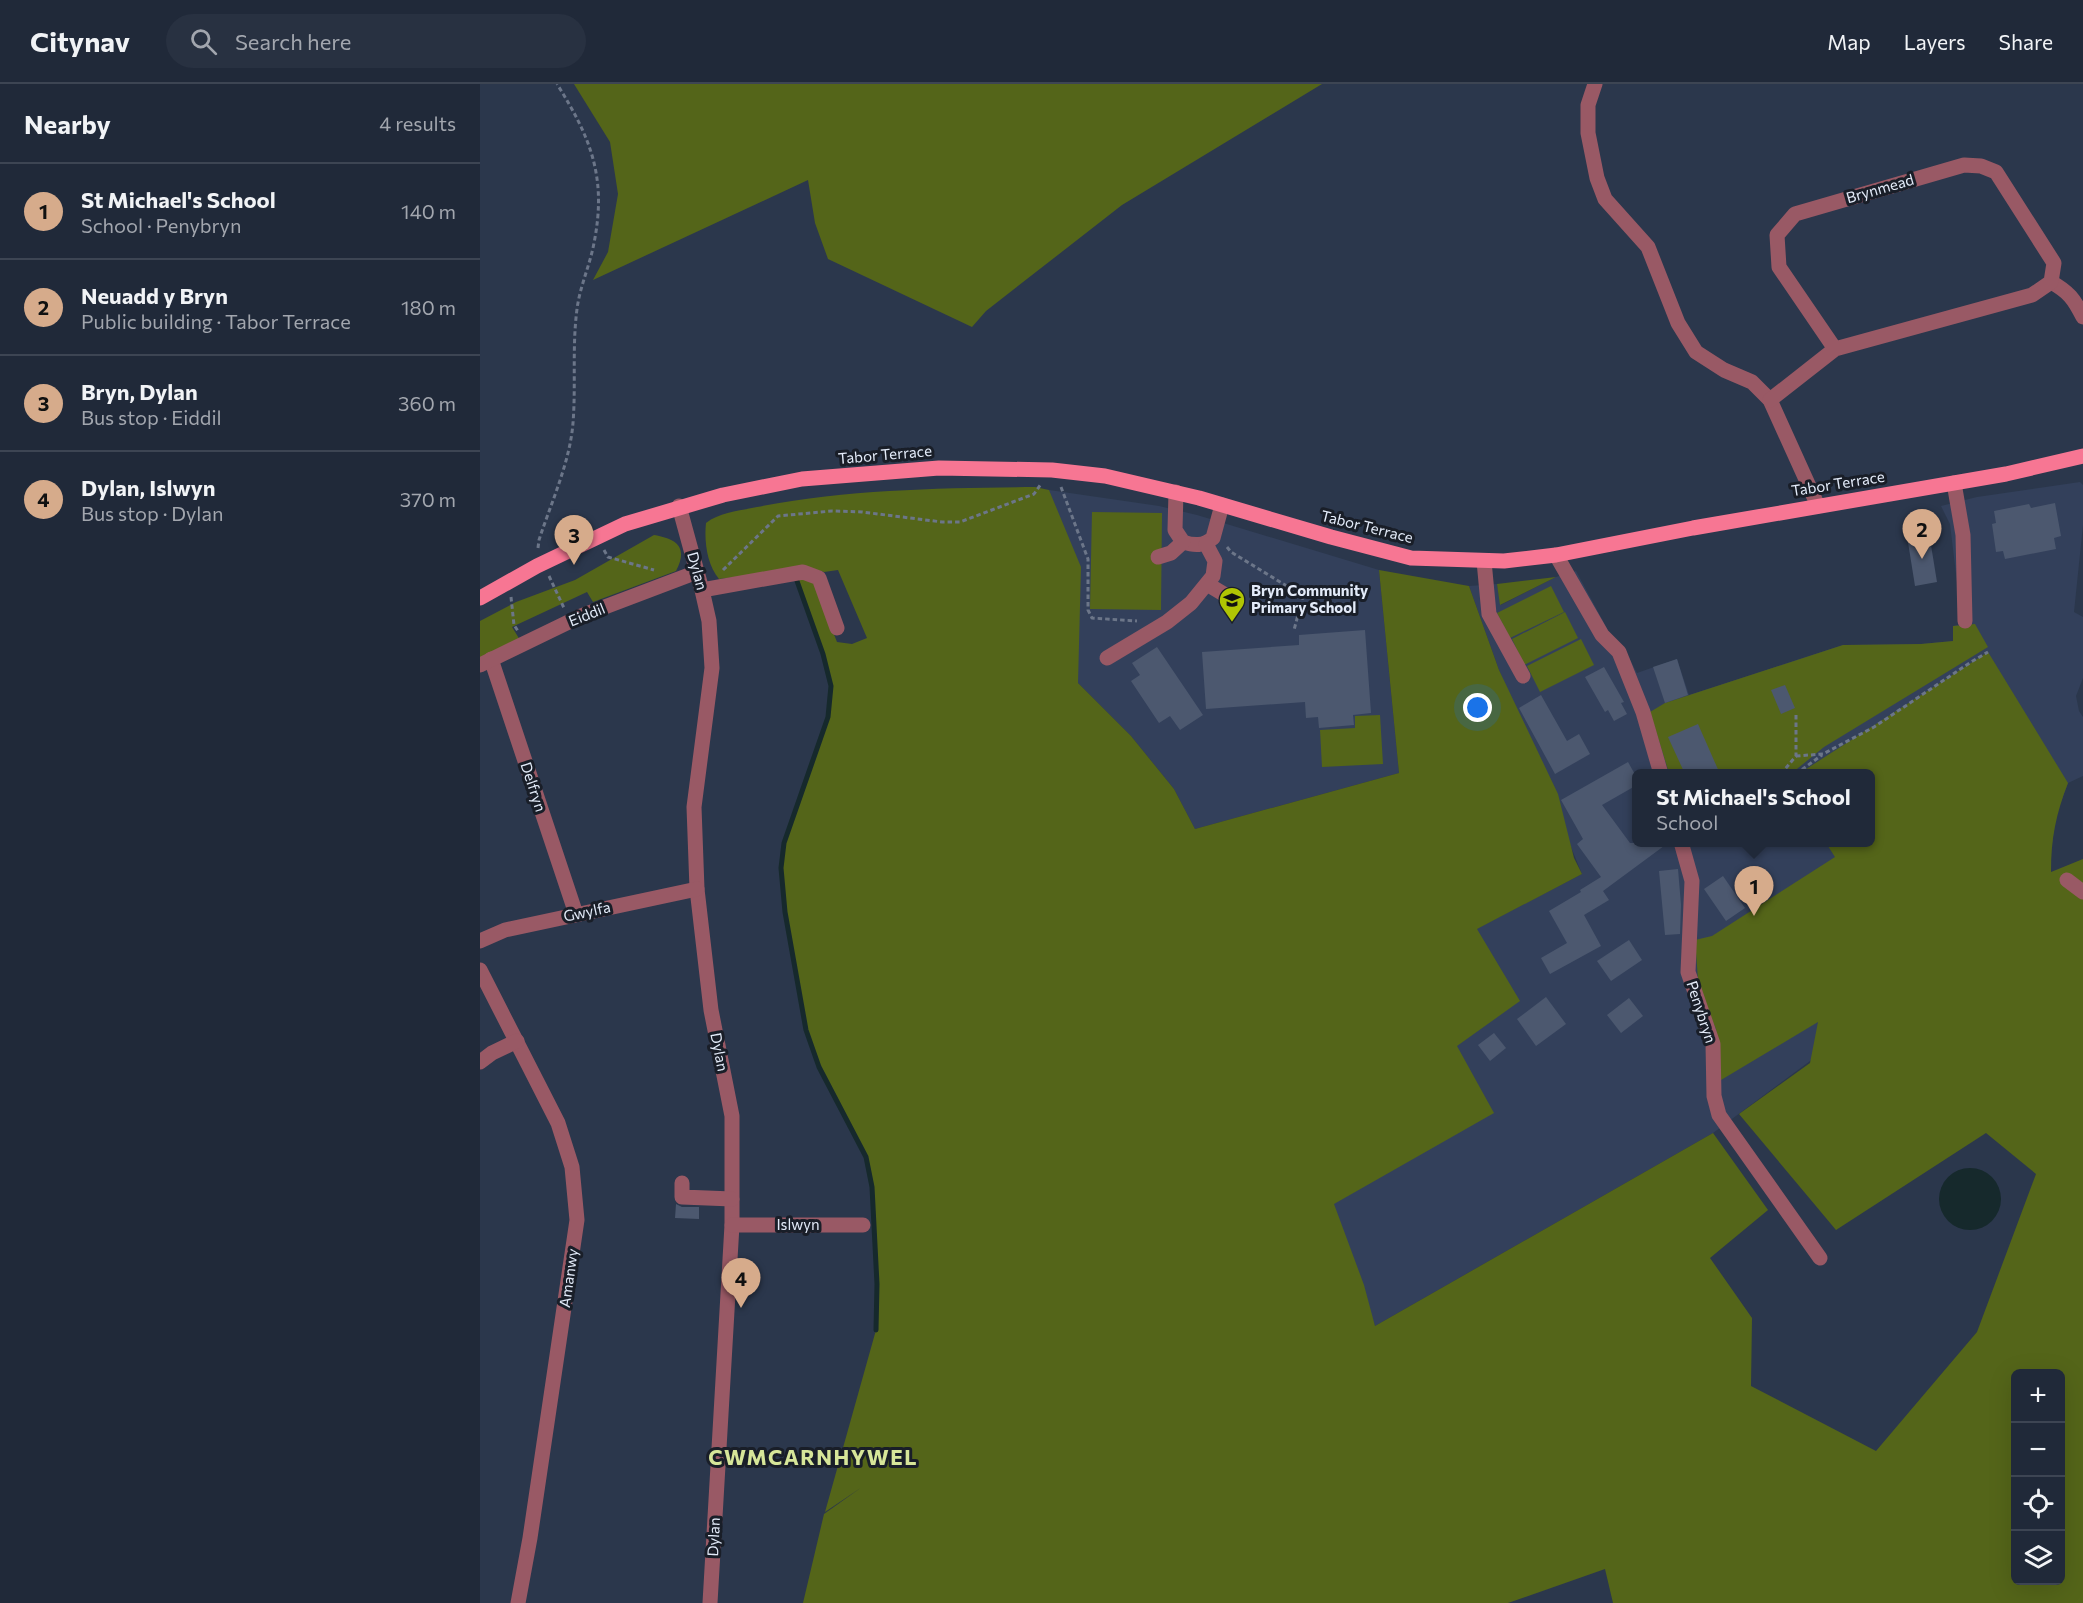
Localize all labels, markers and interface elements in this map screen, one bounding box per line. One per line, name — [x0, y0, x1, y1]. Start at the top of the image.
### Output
search box — [166, 14, 586, 68]
text: Citynav — [30, 24, 130, 58]
icon: search — [187, 25, 220, 58]
text: Search here — [235, 28, 351, 55]
text: Map — [1827, 29, 1871, 54]
text: Layers — [1904, 29, 1966, 54]
text: Share — [1999, 29, 2053, 54]
text: Nearby — [24, 108, 111, 139]
text: 4 results — [379, 111, 456, 135]
street label: Brynmead — [1844, 170, 1916, 206]
text: St Michael's School — [81, 186, 276, 213]
text: 1 — [39, 199, 48, 223]
text: 140 m — [401, 199, 456, 223]
text: School · Penybryn — [81, 213, 241, 237]
text: Neuadd y Bryn — [81, 282, 228, 309]
text: 2 — [38, 295, 49, 319]
text: 180 m — [401, 295, 456, 319]
text: Public building · Tabor Terrace — [81, 309, 351, 333]
text: Bryn, Dylan — [81, 378, 198, 405]
text: 3 — [38, 391, 49, 415]
text: 360 m — [398, 391, 456, 415]
text: Bus stop · Eiddil — [81, 405, 222, 429]
street label: Tabor Terrace — [837, 441, 933, 467]
street label: Tabor Terrace — [1790, 467, 1886, 499]
text: Dylan, Islwyn — [81, 474, 215, 501]
text: 4 — [37, 487, 50, 511]
text: 370 m — [400, 487, 456, 511]
text: Bus stop · Dylan — [81, 501, 223, 525]
street label: Tabor Terrace — [1319, 506, 1415, 546]
pin: 2 — [1902, 510, 1942, 559]
pin: 3 — [554, 516, 593, 565]
street label: Dylan — [684, 550, 712, 592]
place label: Bryn Community Primary School — [1251, 581, 1369, 616]
school or university icon: Bryn Community Primary School — [1217, 585, 1247, 623]
street label: Eiddil — [566, 599, 607, 629]
your location — [1463, 693, 1492, 722]
street label: Delfryn — [518, 760, 550, 814]
popup — [1632, 769, 1875, 847]
text: St Michael's School — [1656, 783, 1851, 810]
text: School — [1656, 810, 1718, 834]
pin: 1 — [1734, 866, 1774, 916]
street label: Gwylfa — [562, 897, 612, 925]
street label: Penybryn — [1683, 978, 1720, 1045]
street label: Dylan — [707, 1031, 733, 1073]
street label: Islwyn — [776, 1215, 820, 1233]
street label: Amanwy — [555, 1247, 581, 1309]
pin: 4 — [722, 1258, 760, 1308]
map controls — [2011, 1369, 2065, 1585]
button: + — [2011, 1369, 2065, 1423]
button: − — [2011, 1423, 2065, 1477]
district label: CWMCARNHYWEL — [708, 1444, 918, 1469]
button: locate — [2011, 1477, 2065, 1531]
street label: Dylan — [703, 1517, 723, 1557]
button: layers — [2011, 1531, 2065, 1585]

